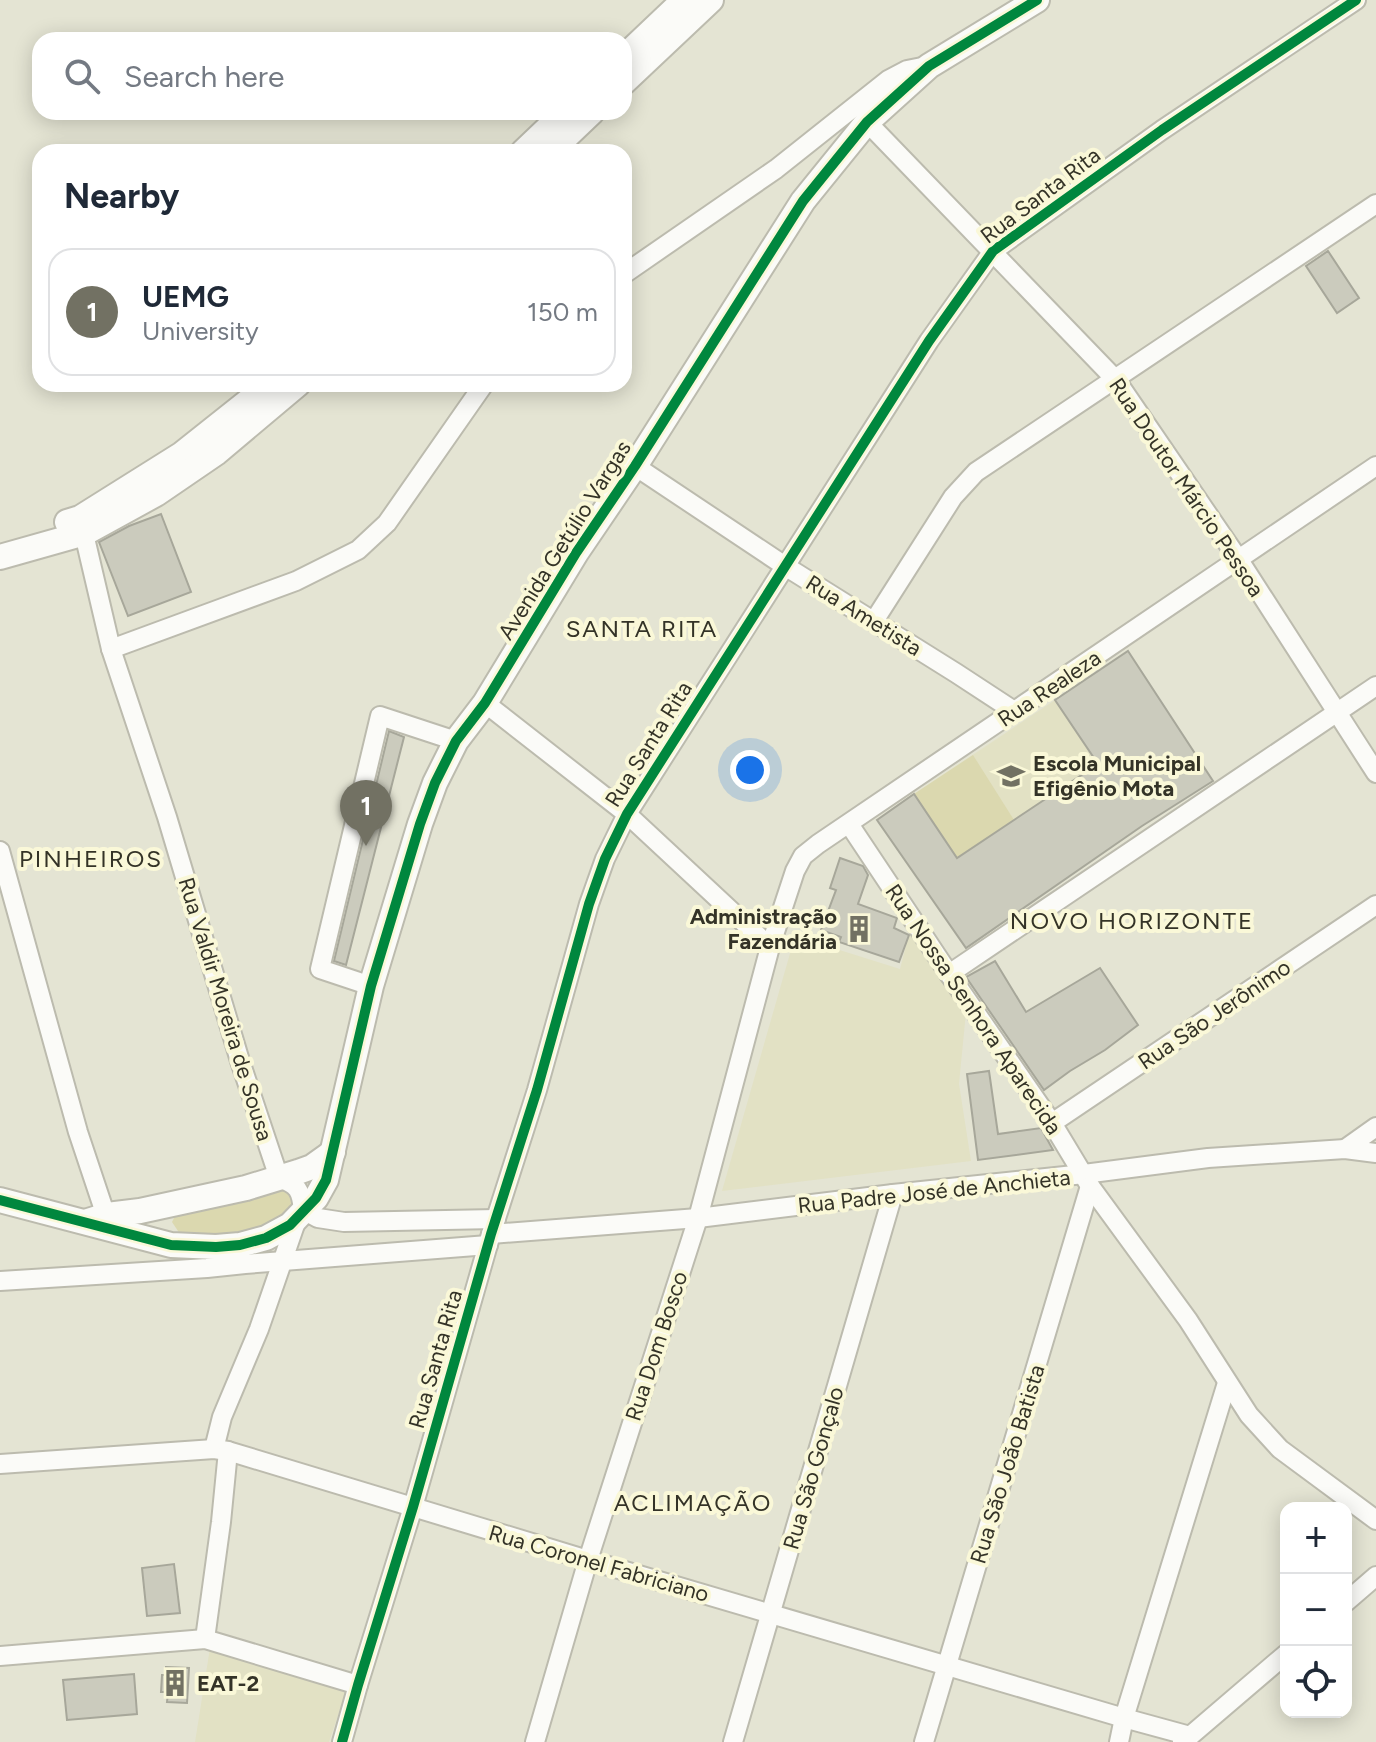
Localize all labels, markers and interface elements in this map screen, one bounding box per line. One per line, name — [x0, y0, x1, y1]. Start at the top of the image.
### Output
search box — [32, 32, 632, 120]
icon: search — [60, 54, 104, 98]
text: Search here — [124, 58, 284, 95]
street label: Rua Santa Rita — [975, 142, 1106, 249]
text: Nearby — [64, 176, 179, 217]
text: UEMG — [142, 278, 229, 315]
text: 1 — [87, 296, 97, 328]
text: 150 m — [527, 296, 598, 328]
text: University — [142, 315, 259, 347]
street label: Rua Doutor Márcio Pessoa — [1103, 373, 1270, 602]
street label: Avenida Getúlio Vargas — [492, 436, 637, 645]
street label: Rua Ametista — [801, 569, 927, 662]
district label: SANTA RITA — [566, 614, 718, 643]
street label: Rua Realeza — [993, 644, 1106, 733]
street label: Rua Santa Rita — [599, 676, 698, 812]
your location — [730, 750, 770, 790]
place label: Escola Municipal Efigênio Mota — [1033, 750, 1201, 802]
school or university icon: Escola Municipal Efigênio Mota — [996, 761, 1026, 791]
pin: 1 — [340, 780, 392, 846]
district label: PINHEIROS — [19, 844, 163, 873]
street label: Rua Valdir Moreira de Sousa — [173, 874, 279, 1144]
street label: Rua Nossa Senhora Aparecida — [880, 879, 1068, 1140]
place label: Administração Fazendária — [690, 903, 837, 955]
district label: NOVO HORIZONTE — [1010, 906, 1254, 935]
building icon: Administração Fazendária — [844, 914, 874, 944]
street label: Rua São Jerônimo — [1133, 953, 1296, 1075]
street label: Rua Padre José de Anchieta — [796, 1164, 1072, 1219]
street label: Rua Dom Bosco — [620, 1268, 693, 1424]
street label: Rua Santa Rita — [403, 1287, 468, 1432]
street label: Rua São João Batista — [964, 1361, 1051, 1567]
street label: Rua São Gonçalo — [777, 1384, 850, 1553]
district label: ACLIMAÇÃO — [614, 1488, 772, 1517]
map controls — [1280, 1502, 1352, 1718]
button: + — [1280, 1502, 1352, 1574]
street label: Rua Coronel Fabriciano — [486, 1519, 712, 1608]
button: − — [1280, 1574, 1352, 1646]
button: locate — [1280, 1646, 1352, 1718]
building icon: EAT-2 — [160, 1668, 190, 1698]
place label: EAT-2 — [197, 1670, 259, 1697]

